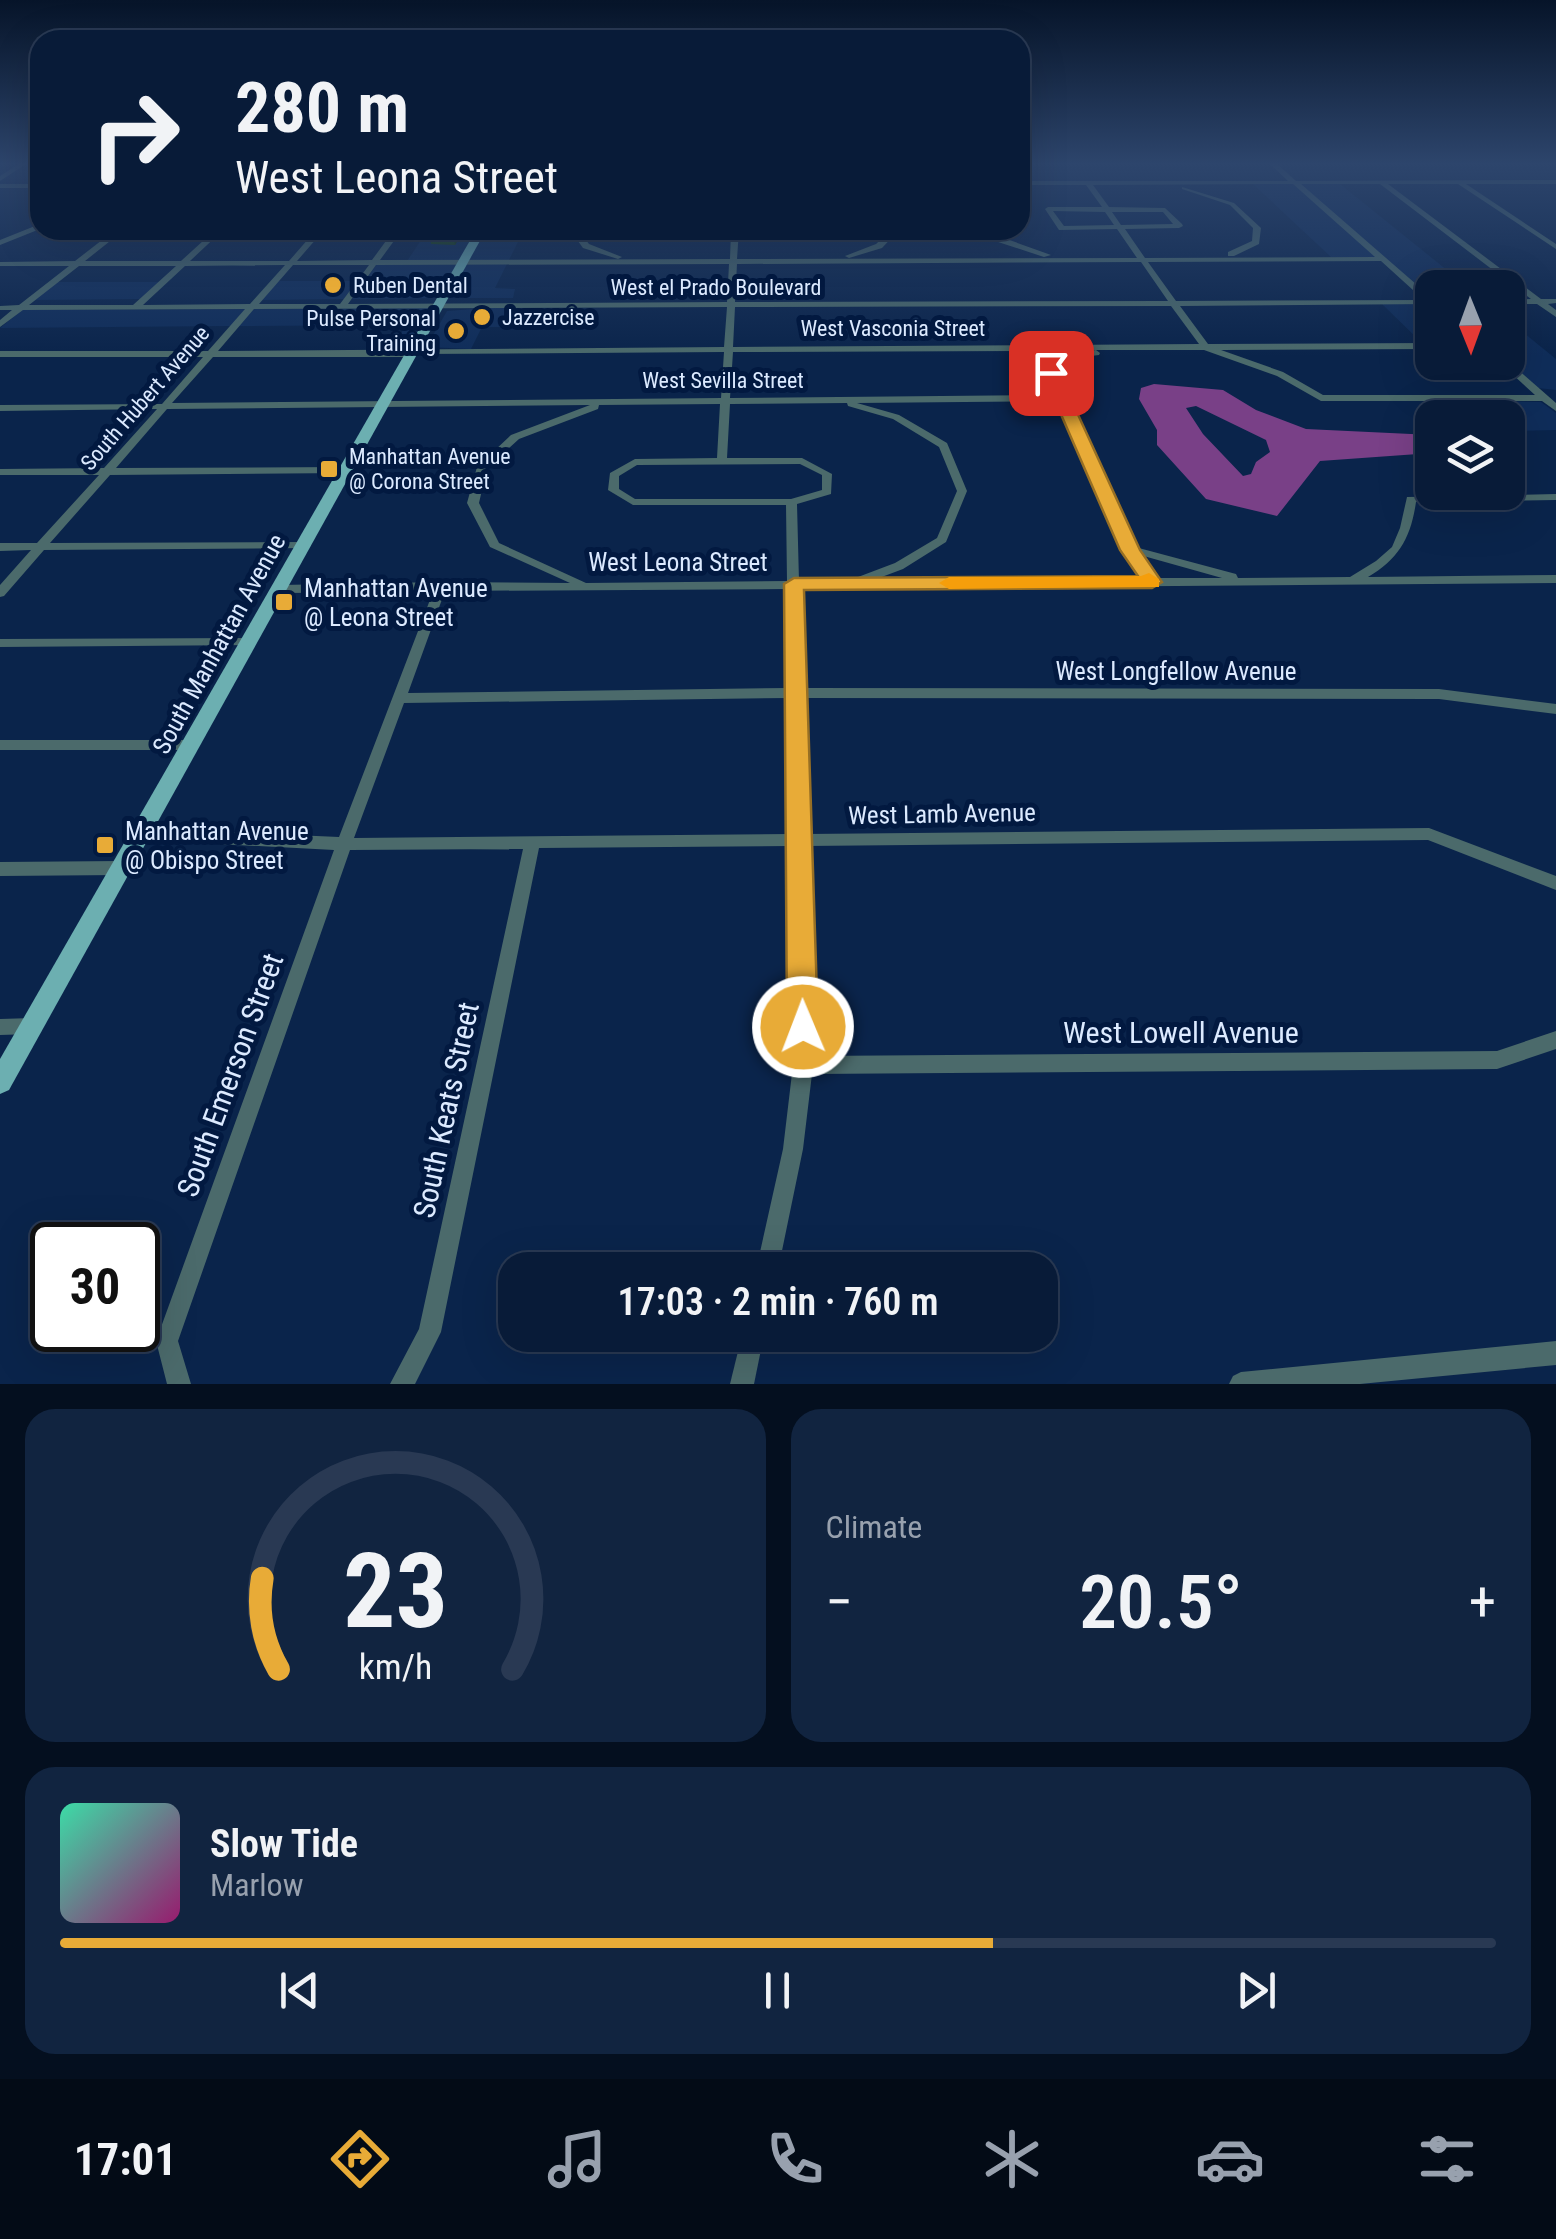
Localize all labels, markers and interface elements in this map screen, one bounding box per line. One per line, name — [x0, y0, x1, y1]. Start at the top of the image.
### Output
text: 280 m — [235, 67, 409, 149]
icon: right — [70, 70, 200, 200]
text: West Leona Street — [235, 151, 558, 204]
north arrow — [1415, 270, 1525, 380]
map controls — [1415, 270, 1525, 510]
place label: Ruben Dental — [353, 273, 468, 298]
marker: Ruben Dental — [322, 274, 344, 296]
street label: West el Prado Boulevard — [611, 275, 821, 300]
place label: Jazzercise — [502, 305, 595, 330]
place label: Pulse Personal Training — [306, 306, 436, 356]
marker: Jazzercise — [471, 306, 493, 328]
street label: West Vasconia Street — [801, 316, 985, 341]
marker: Pulse Personal Training — [445, 320, 467, 342]
street label: South Hubert Avenue — [76, 321, 214, 475]
pin — [1009, 331, 1094, 416]
icon: arrive — [1024, 346, 1079, 401]
street label: West Sevilla Street — [642, 368, 804, 393]
button: layers — [1415, 400, 1525, 510]
place label: Manhattan Avenue @ Corona Street — [349, 444, 511, 494]
marker: Manhattan Avenue @ Corona Street — [318, 458, 340, 480]
street label: South Manhattan Avenue — [147, 529, 291, 759]
street label: West Leona Street — [588, 548, 768, 577]
place label: Manhattan Avenue @ Leona Street — [304, 574, 488, 632]
marker: Manhattan Avenue @ Leona Street — [273, 591, 295, 613]
street label: West Longfellow Avenue — [1055, 657, 1297, 686]
street label: West Lamb Avenue — [848, 798, 1036, 830]
place label: Manhattan Avenue @ Obispo Street — [125, 817, 309, 875]
marker: Manhattan Avenue @ Obispo Street — [94, 834, 116, 856]
street label: South Emerson Street — [170, 948, 290, 1202]
position arrow — [751, 975, 855, 1079]
street label: South Keats Street — [406, 999, 486, 1221]
street label: West Lowell Avenue — [1063, 1015, 1299, 1050]
speed limit sign: 30 — [30, 1222, 160, 1352]
text: 17:03 · 2 min · 760 m — [618, 1280, 938, 1324]
text: Climate — [826, 1508, 922, 1546]
text: 23 — [343, 1531, 448, 1652]
text: 20.5° — [1079, 1558, 1243, 1646]
text: − — [826, 1570, 853, 1634]
text: + — [1469, 1570, 1496, 1634]
text: km/h — [358, 1646, 432, 1688]
text: Slow Tide — [210, 1822, 358, 1866]
text: Marlow — [210, 1866, 303, 1904]
icon: previous — [272, 1963, 327, 2018]
icon: pause — [750, 1963, 805, 2018]
icon: next — [1229, 1963, 1284, 2018]
icon: directions — [325, 2124, 395, 2194]
icon: music — [542, 2124, 612, 2194]
icon: phone — [760, 2124, 830, 2194]
icon: climate — [977, 2124, 1047, 2194]
icon: car — [1195, 2124, 1265, 2194]
icon: filters — [1412, 2124, 1482, 2194]
text: 17:01 — [74, 2133, 177, 2186]

